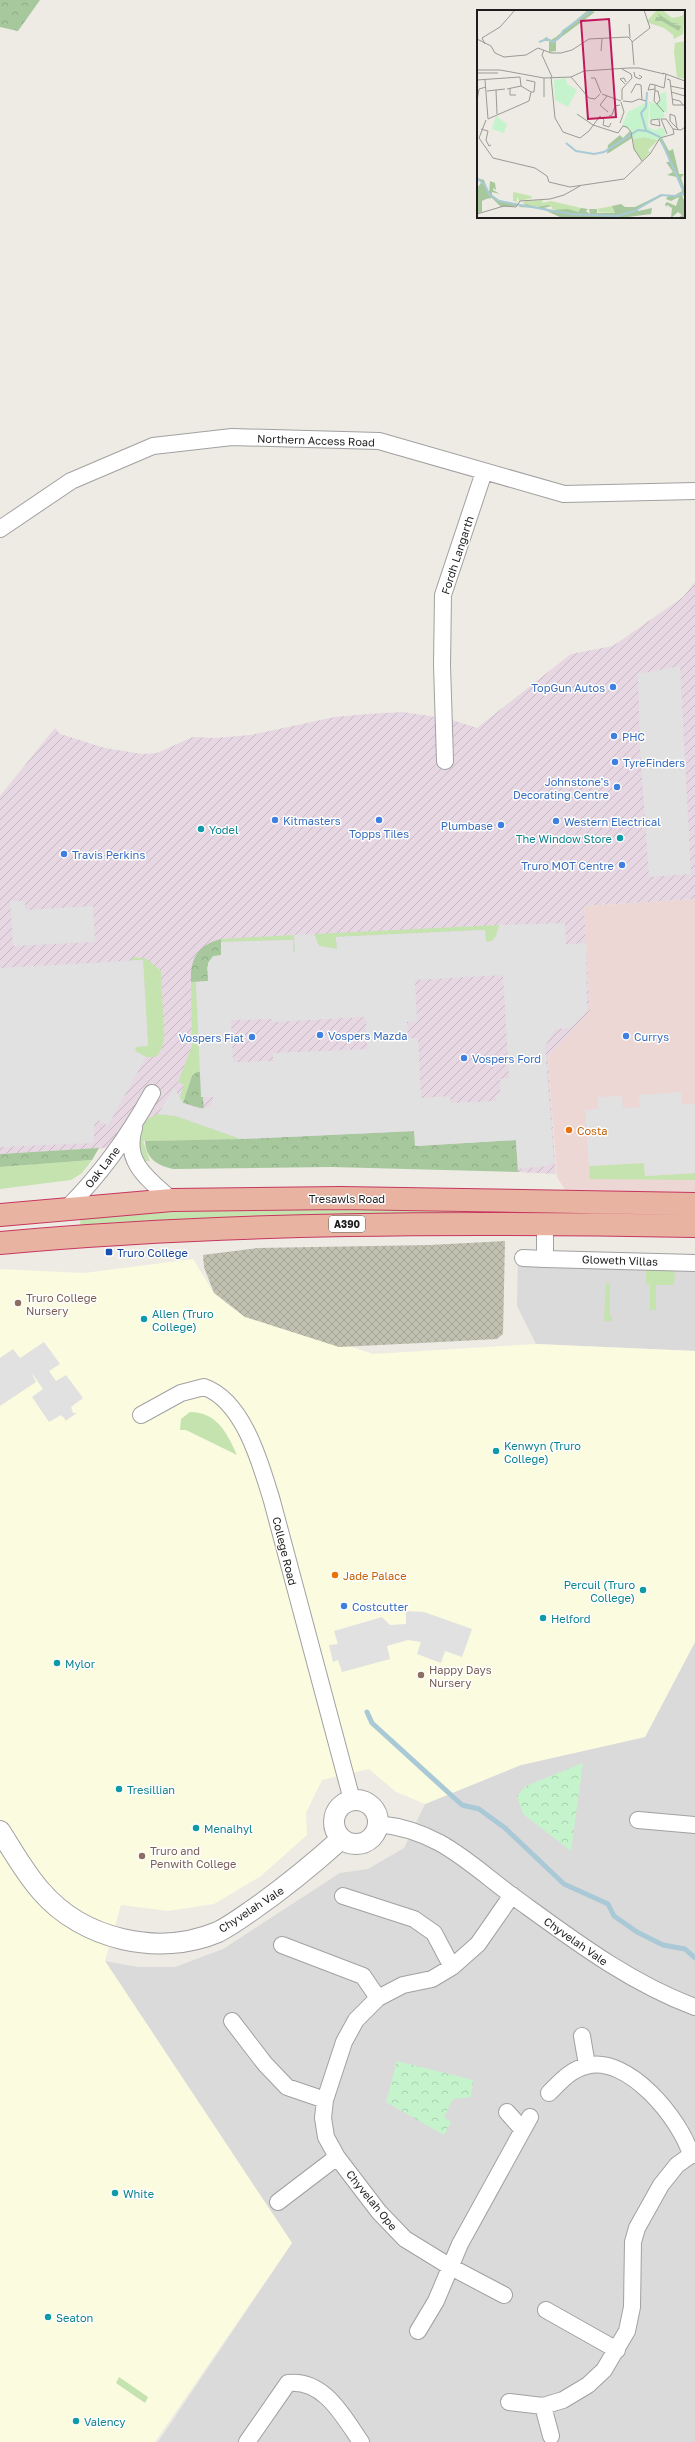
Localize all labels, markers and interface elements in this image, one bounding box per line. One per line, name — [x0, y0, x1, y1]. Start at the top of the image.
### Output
inset map — [477, 10, 685, 218]
street label: Northern Access Road — [257, 431, 375, 449]
street label: Fordh Langarth — [438, 514, 476, 596]
place label: TopGun Autos — [531, 681, 605, 694]
marker: TopGun Autos — [608, 682, 618, 692]
place label: PHC — [622, 730, 645, 743]
marker: PHC — [609, 731, 619, 741]
place label: TyreFinders — [623, 756, 685, 769]
marker: TyreFinders — [610, 757, 620, 767]
place label: Johnstone's Decorating Centre — [513, 775, 609, 801]
marker: Johnstone's Decorating Centre — [612, 782, 622, 792]
place label: Kitmasters — [283, 814, 341, 827]
marker: Kitmasters — [270, 815, 280, 825]
marker: Topps Tiles — [374, 815, 384, 825]
place label: Western Electrical — [564, 815, 661, 828]
marker: Western Electrical — [551, 816, 561, 826]
place label: Plumbase — [441, 819, 493, 832]
marker: Plumbase — [496, 820, 506, 830]
place label: Yodel — [209, 823, 239, 836]
marker: Yodel — [196, 824, 206, 834]
place label: Topps Tiles — [349, 827, 409, 840]
place label: The Window Store — [516, 832, 612, 845]
marker: The Window Store — [615, 833, 625, 843]
place label: Travis Perkins — [72, 848, 145, 861]
marker: Travis Perkins — [59, 849, 69, 859]
place label: Truro MOT Centre — [521, 859, 614, 872]
marker: Truro MOT Centre — [617, 860, 627, 870]
place label: Vospers Mazda — [328, 1029, 407, 1042]
marker: Vospers Mazda — [315, 1030, 325, 1040]
place label: Currys — [634, 1030, 669, 1043]
place label: Vospers Fiat — [179, 1031, 244, 1044]
marker: Currys — [621, 1031, 631, 1041]
marker: Vospers Fiat — [247, 1032, 257, 1042]
place label: Vospers Ford — [472, 1052, 541, 1065]
marker: Vospers Ford — [459, 1053, 469, 1063]
place label: Costa — [577, 1124, 608, 1137]
marker: Costa — [564, 1125, 574, 1135]
street label: Oak Lane — [82, 1144, 122, 1190]
street label: Tresawls Road — [309, 1192, 385, 1205]
road number: A390 — [329, 1216, 365, 1232]
place label: Truro College — [117, 1246, 188, 1259]
marker: Truro College — [104, 1247, 114, 1257]
street label: Gloweth Villas — [582, 1252, 658, 1268]
place label: Truro College Nursery — [26, 1291, 97, 1317]
marker: Truro College Nursery — [13, 1298, 23, 1308]
place label: Allen (Truro College) — [152, 1307, 214, 1333]
marker: Allen (Truro College) — [139, 1314, 149, 1324]
place label: Kenwyn (Truro College) — [504, 1439, 581, 1465]
marker: Kenwyn (Truro College) — [491, 1446, 501, 1456]
street label: College Road — [270, 1515, 300, 1587]
place label: Jade Palace — [343, 1569, 407, 1582]
marker: Jade Palace — [330, 1570, 340, 1580]
place label: Percuil (Truro College) — [564, 1578, 635, 1604]
marker: Percuil (Truro College) — [638, 1585, 648, 1595]
place label: Costcutter — [352, 1600, 409, 1613]
marker: Costcutter — [339, 1601, 349, 1611]
place label: Helford — [551, 1612, 591, 1625]
marker: Helford — [538, 1613, 548, 1623]
place label: Mylor — [65, 1657, 96, 1670]
marker: Mylor — [52, 1658, 62, 1668]
place label: Happy Days Nursery — [429, 1663, 492, 1689]
marker: Happy Days Nursery — [416, 1670, 426, 1680]
place label: Tresillian — [127, 1783, 175, 1796]
marker: Tresillian — [114, 1784, 124, 1794]
place label: Menalhyl — [204, 1822, 253, 1835]
marker: Menalhyl — [191, 1823, 201, 1833]
place label: Truro and Penwith College — [150, 1844, 236, 1870]
marker: Truro and Penwith College — [137, 1851, 147, 1861]
street label: Chyvelah Vale — [216, 1883, 286, 1935]
street label: Chyvelah Vale — [542, 1914, 610, 1968]
street label: Chyvelah Ope — [344, 2167, 400, 2233]
place label: White — [123, 2187, 154, 2200]
marker: White — [110, 2188, 120, 2198]
place label: Seaton — [56, 2311, 93, 2324]
marker: Seaton — [43, 2312, 53, 2322]
place label: Valency — [84, 2415, 125, 2428]
marker: Valency — [71, 2416, 81, 2426]

